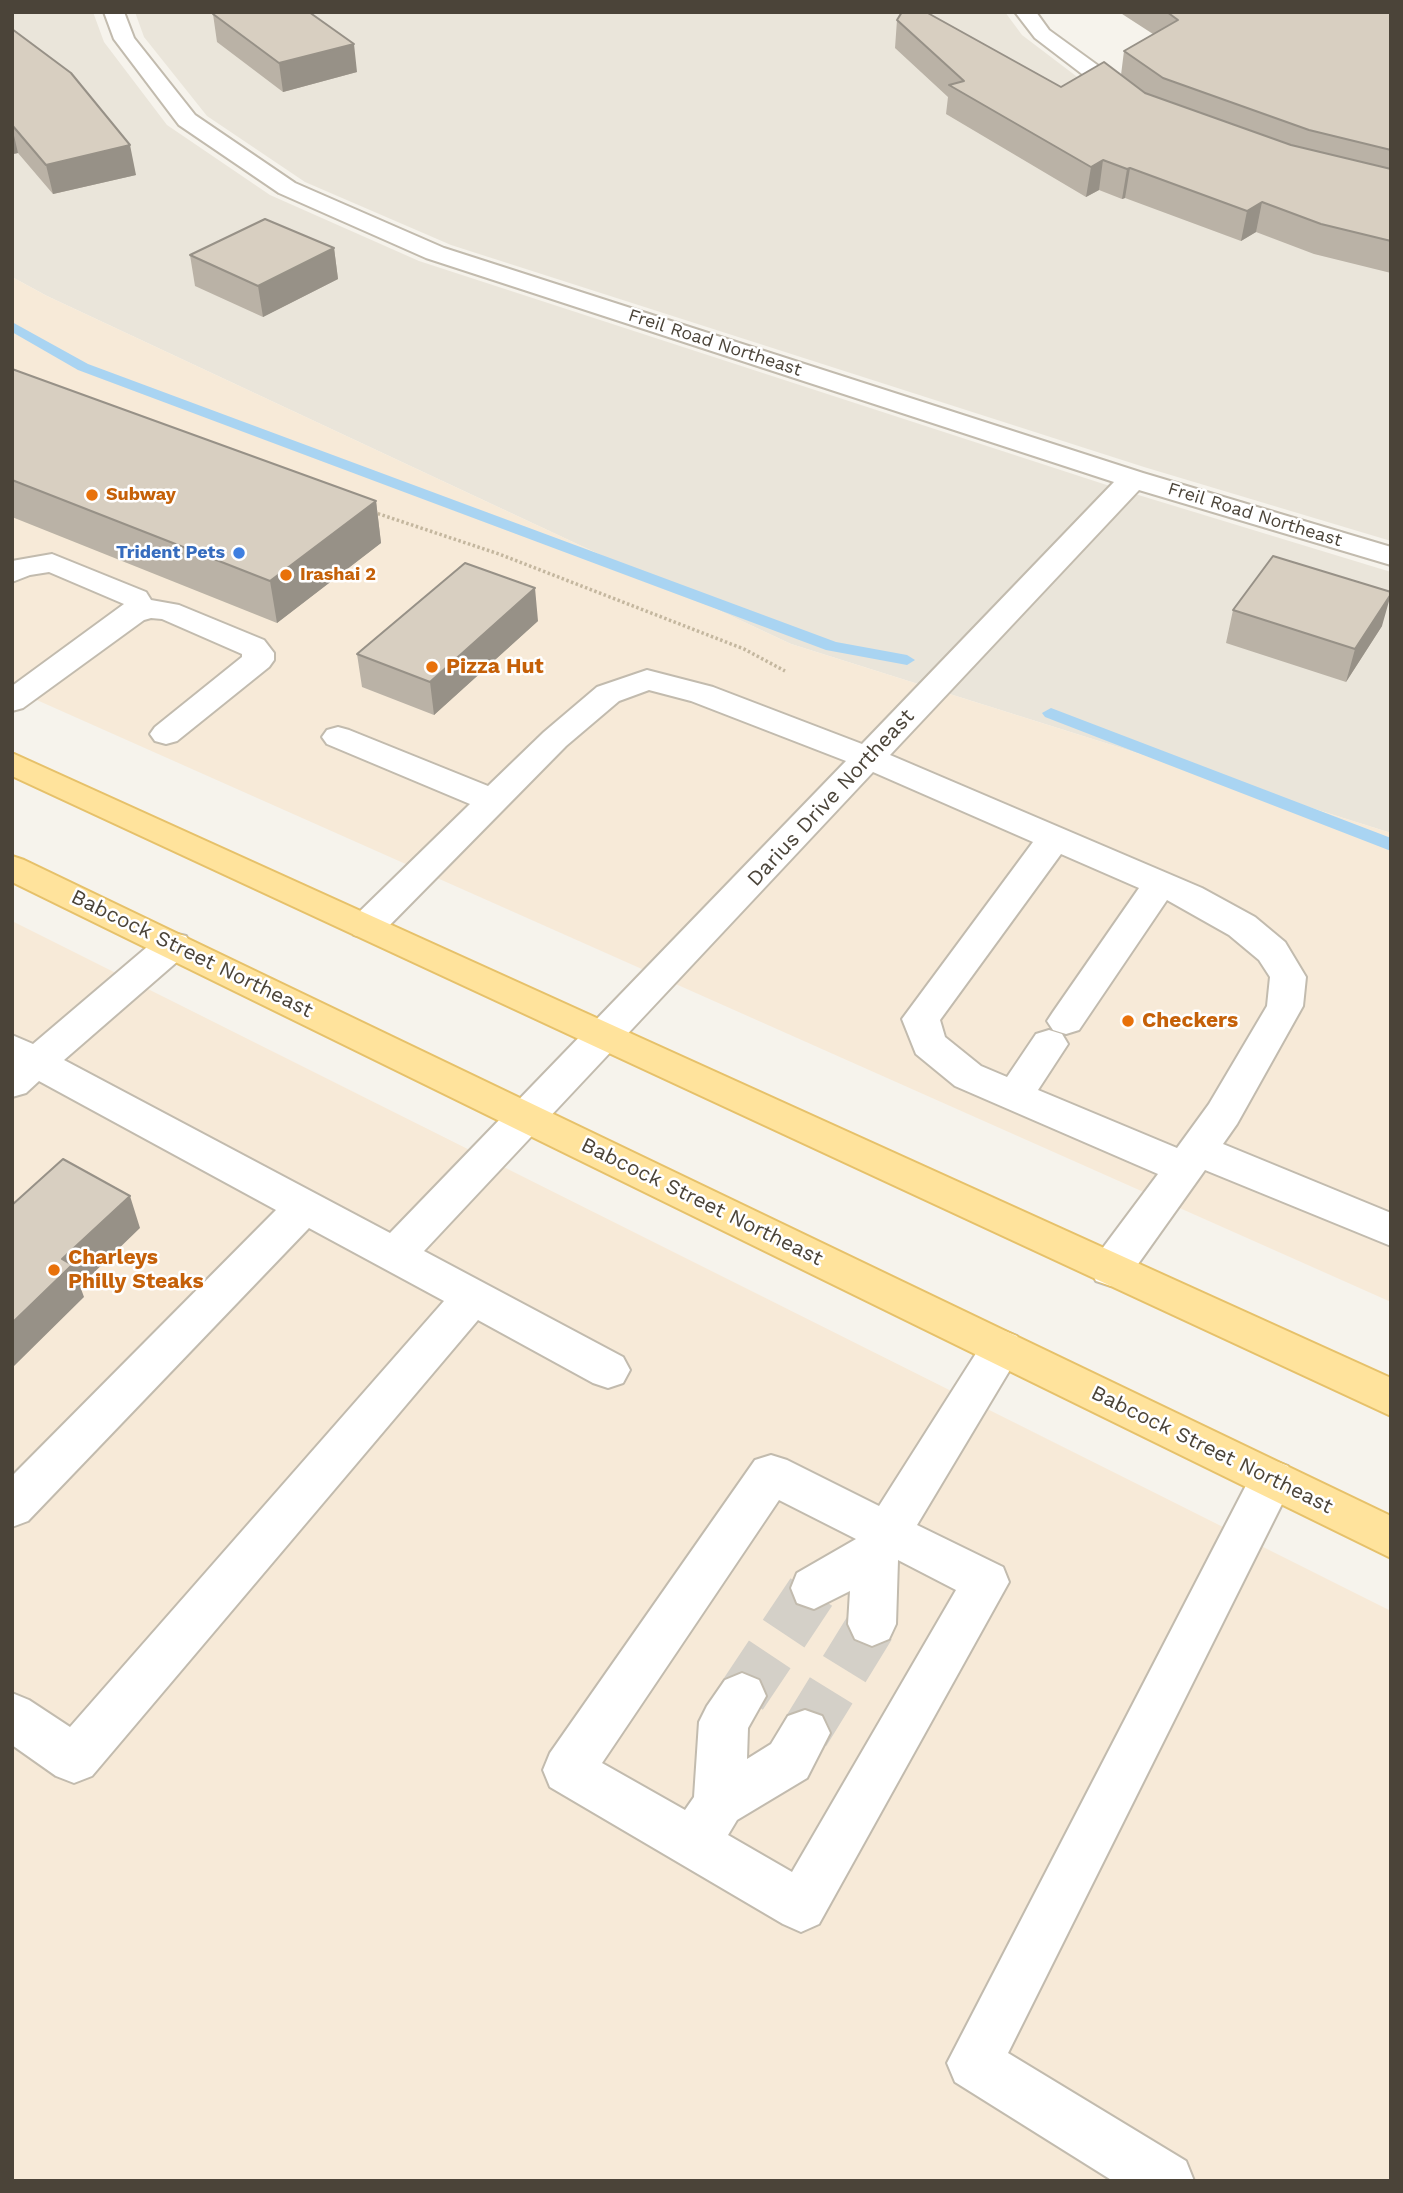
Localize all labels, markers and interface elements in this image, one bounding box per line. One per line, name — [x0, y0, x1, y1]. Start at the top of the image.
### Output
street label: Freil Road Northeast — [626, 305, 804, 381]
street label: Freil Road Northeast — [1165, 478, 1345, 552]
place label: Subway — [106, 484, 176, 506]
marker: Subway — [84, 487, 100, 503]
place label: Trident Pets — [116, 542, 225, 564]
marker: Trident Pets — [231, 545, 247, 561]
place label: Irashai 2 — [300, 564, 376, 586]
marker: Irashai 2 — [278, 567, 294, 583]
place label: Pizza Hut — [446, 654, 544, 680]
marker: Pizza Hut — [424, 659, 440, 675]
street label: Darius Drive Northeast — [742, 704, 920, 892]
street label: Babcock Street Northeast — [67, 884, 317, 1024]
place label: Checkers — [1142, 1008, 1238, 1034]
marker: Checkers — [1120, 1013, 1136, 1029]
street label: Babcock Street Northeast — [577, 1132, 827, 1272]
place label: Charleys Philly Steaks — [68, 1245, 204, 1295]
marker: Charleys Philly Steaks — [46, 1262, 62, 1278]
street label: Babcock Street Northeast — [1087, 1380, 1337, 1520]

